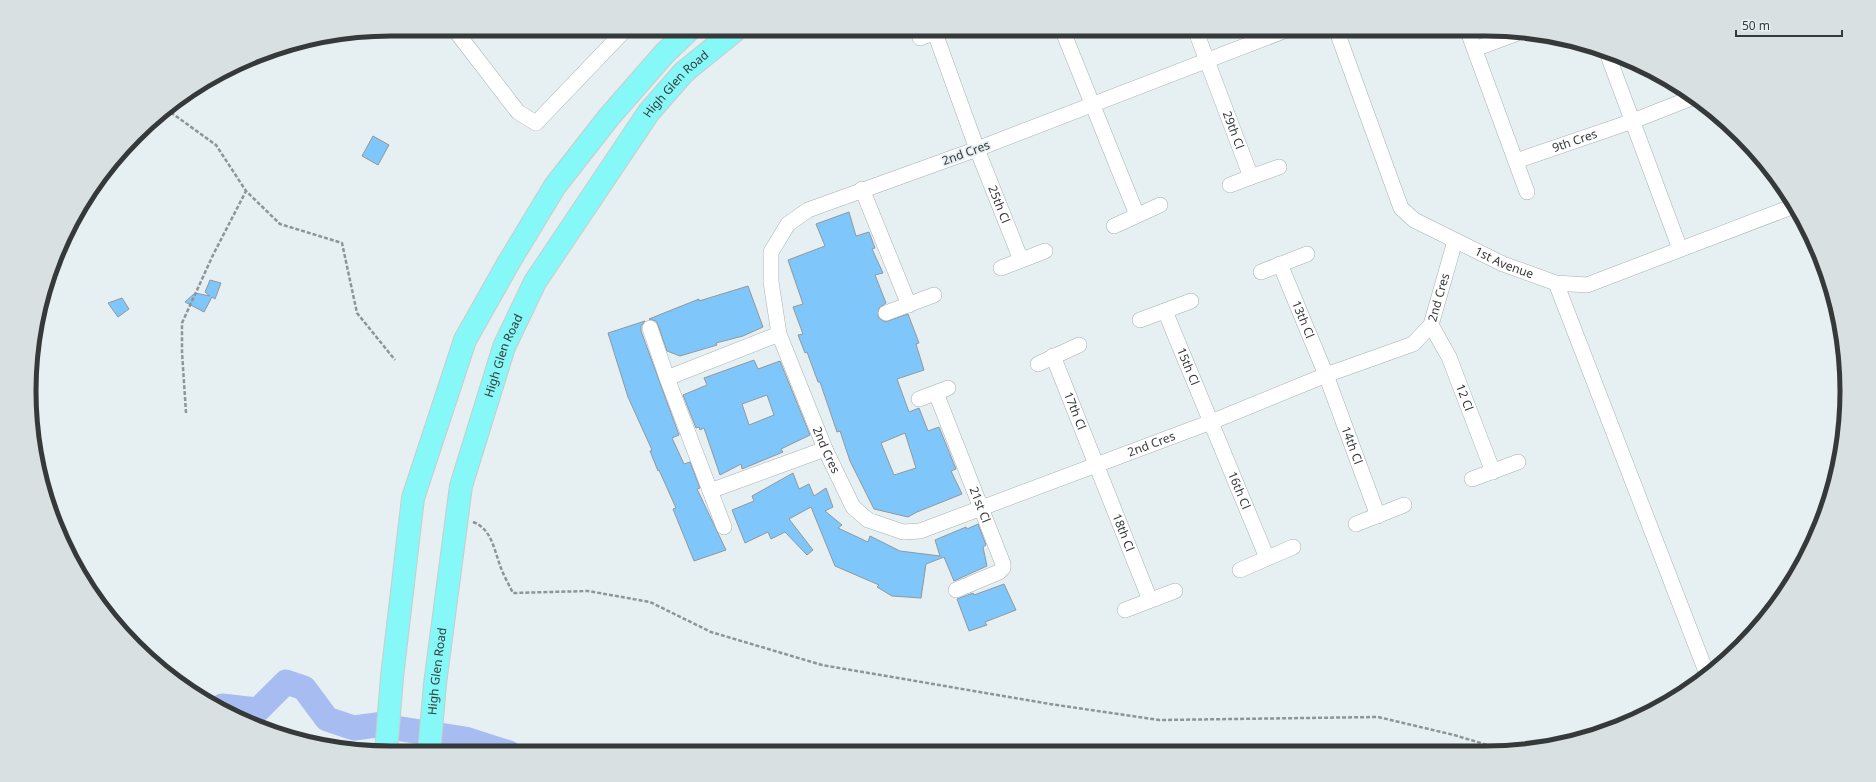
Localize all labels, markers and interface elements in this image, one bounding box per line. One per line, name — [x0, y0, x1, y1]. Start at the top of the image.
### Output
scale bar — [1736, 12, 1842, 38]
text: 50 m — [1742, 17, 1770, 34]
street label: High Glen Road — [639, 46, 712, 121]
street label: 29th Cl — [1219, 108, 1249, 151]
street label: 9th Cres — [1550, 125, 1600, 156]
street label: 2nd Cres — [940, 136, 992, 169]
street label: 25th Cl — [984, 183, 1015, 226]
street label: 1st Avenue — [1472, 242, 1536, 282]
street label: 2nd Cres — [1423, 271, 1453, 324]
street label: 13th Cl — [1288, 298, 1319, 341]
street label: High Glen Road — [480, 311, 527, 399]
street label: 15th Cl — [1173, 345, 1204, 388]
street label: 12 Cl — [1452, 381, 1478, 413]
street label: 17th Cl — [1060, 389, 1090, 432]
street label: 2nd Cres — [809, 424, 845, 476]
street label: 14th Cl — [1338, 424, 1367, 466]
street label: 2nd Cres — [1125, 427, 1178, 461]
street label: 16th Cl — [1224, 469, 1255, 512]
street label: 21st Cl — [965, 484, 995, 525]
street label: 18th Cl — [1108, 511, 1139, 554]
street label: High Glen Road — [423, 627, 450, 716]

